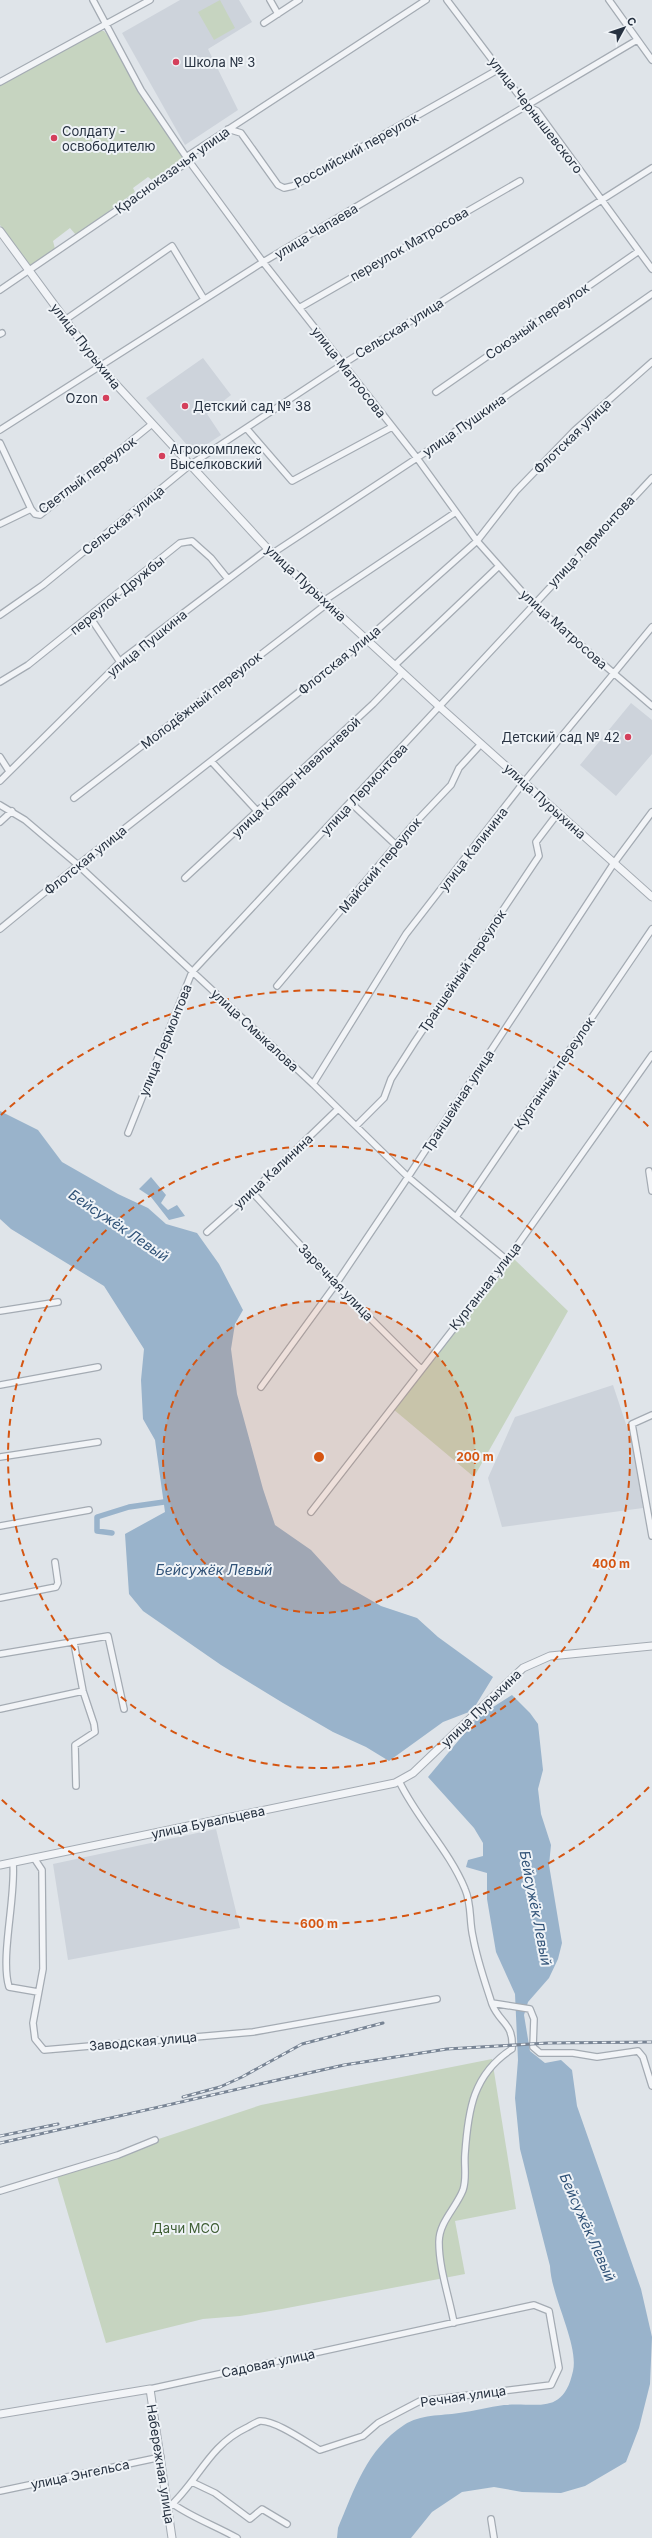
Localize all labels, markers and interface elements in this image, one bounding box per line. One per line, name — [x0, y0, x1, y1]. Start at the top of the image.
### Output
north arrow — [604, 8, 644, 48]
text: С — [624, 14, 640, 29]
place label: Школа № 3 — [184, 54, 255, 70]
street label: улица Чернышевского — [486, 54, 587, 177]
marker: Школа № 3 — [171, 57, 181, 67]
street label: Российский переулок — [291, 109, 421, 191]
place label: Солдату - освободителю — [62, 123, 156, 154]
street label: Красноказачья улица — [112, 123, 232, 217]
marker: Солдату - освободителю — [49, 133, 59, 143]
street label: улица Чапаева — [272, 200, 360, 262]
street label: переулок Матросова — [347, 204, 471, 284]
street label: Союзный переулок — [482, 279, 592, 363]
street label: Сельская улица — [352, 294, 446, 362]
street label: улица Пурыхина — [47, 300, 125, 392]
street label: улица Матросова — [308, 323, 390, 421]
place label: Ozon — [66, 390, 98, 406]
street label: улица Пушкина — [419, 390, 509, 460]
marker: Ozon — [101, 393, 111, 403]
street label: Флотская улица — [530, 395, 614, 477]
place label: Детский сад № 38 — [193, 398, 311, 414]
marker: Детский сад № 38 — [180, 401, 190, 411]
street label: Светлый переулок — [35, 433, 139, 517]
place label: Агрокомплекс Выселковский — [170, 441, 262, 472]
marker: Агрокомплекс Выселковский — [157, 451, 167, 461]
street label: Сельская улица — [79, 482, 167, 558]
street label: улица Лермонтова — [544, 492, 638, 590]
street label: улица Пурыхина — [262, 541, 350, 625]
street label: переулок Дружбы — [67, 552, 167, 638]
street label: улица Матросова — [517, 586, 611, 672]
street label: улица Пушкина — [104, 606, 190, 680]
street label: Флотская улица — [295, 622, 383, 698]
street label: Молодёжный переулок — [137, 648, 265, 752]
street label: улица Клары Навальневой — [228, 713, 364, 841]
place label: Детский сад № 42 — [502, 729, 620, 745]
marker: Детский сад № 42 — [623, 732, 633, 742]
street label: улица Лермонтова — [317, 740, 411, 838]
street label: улица Пурыхина — [501, 760, 589, 842]
street label: улица Калинина — [435, 804, 511, 894]
street label: Майский переулок — [335, 814, 425, 916]
street label: Флотская улица — [41, 822, 129, 898]
street label: Траншейный переулок — [415, 906, 509, 1036]
street label: улица Лермонтова — [135, 982, 195, 1098]
street label: улица Смыкалова — [208, 985, 302, 1075]
street label: Курганный переулок — [510, 1014, 598, 1132]
street label: Траншейная улица — [419, 1047, 497, 1155]
street label: улица Калинина — [230, 1130, 316, 1212]
water label: Бейсужёк Левый — [66, 1185, 172, 1265]
street label: Курганная улица — [446, 1239, 524, 1333]
street label: Заречная улица — [295, 1240, 377, 1324]
text: 200 m — [456, 1449, 494, 1464]
centre of rings — [312, 1450, 326, 1464]
text: 400 m — [592, 1556, 630, 1571]
water label: Бейсужёк Левый — [156, 1561, 272, 1578]
street label: улица Пурыхина — [438, 1666, 524, 1750]
street label: улица Бувальцева — [150, 1802, 266, 1842]
water label: Бейсужёк Левый — [517, 1849, 555, 1967]
text: 600 m — [300, 1916, 338, 1931]
street label: Заводская улица — [88, 2028, 198, 2054]
water label: Бейсужёк Левый — [557, 2170, 619, 2284]
park label: Дачи МСО — [152, 2220, 220, 2236]
street label: Садовая улица — [220, 2345, 316, 2381]
street label: Речная улица — [419, 2382, 507, 2410]
street label: Набережная улица — [144, 2403, 178, 2525]
street label: улица Энгельса — [29, 2456, 131, 2492]

